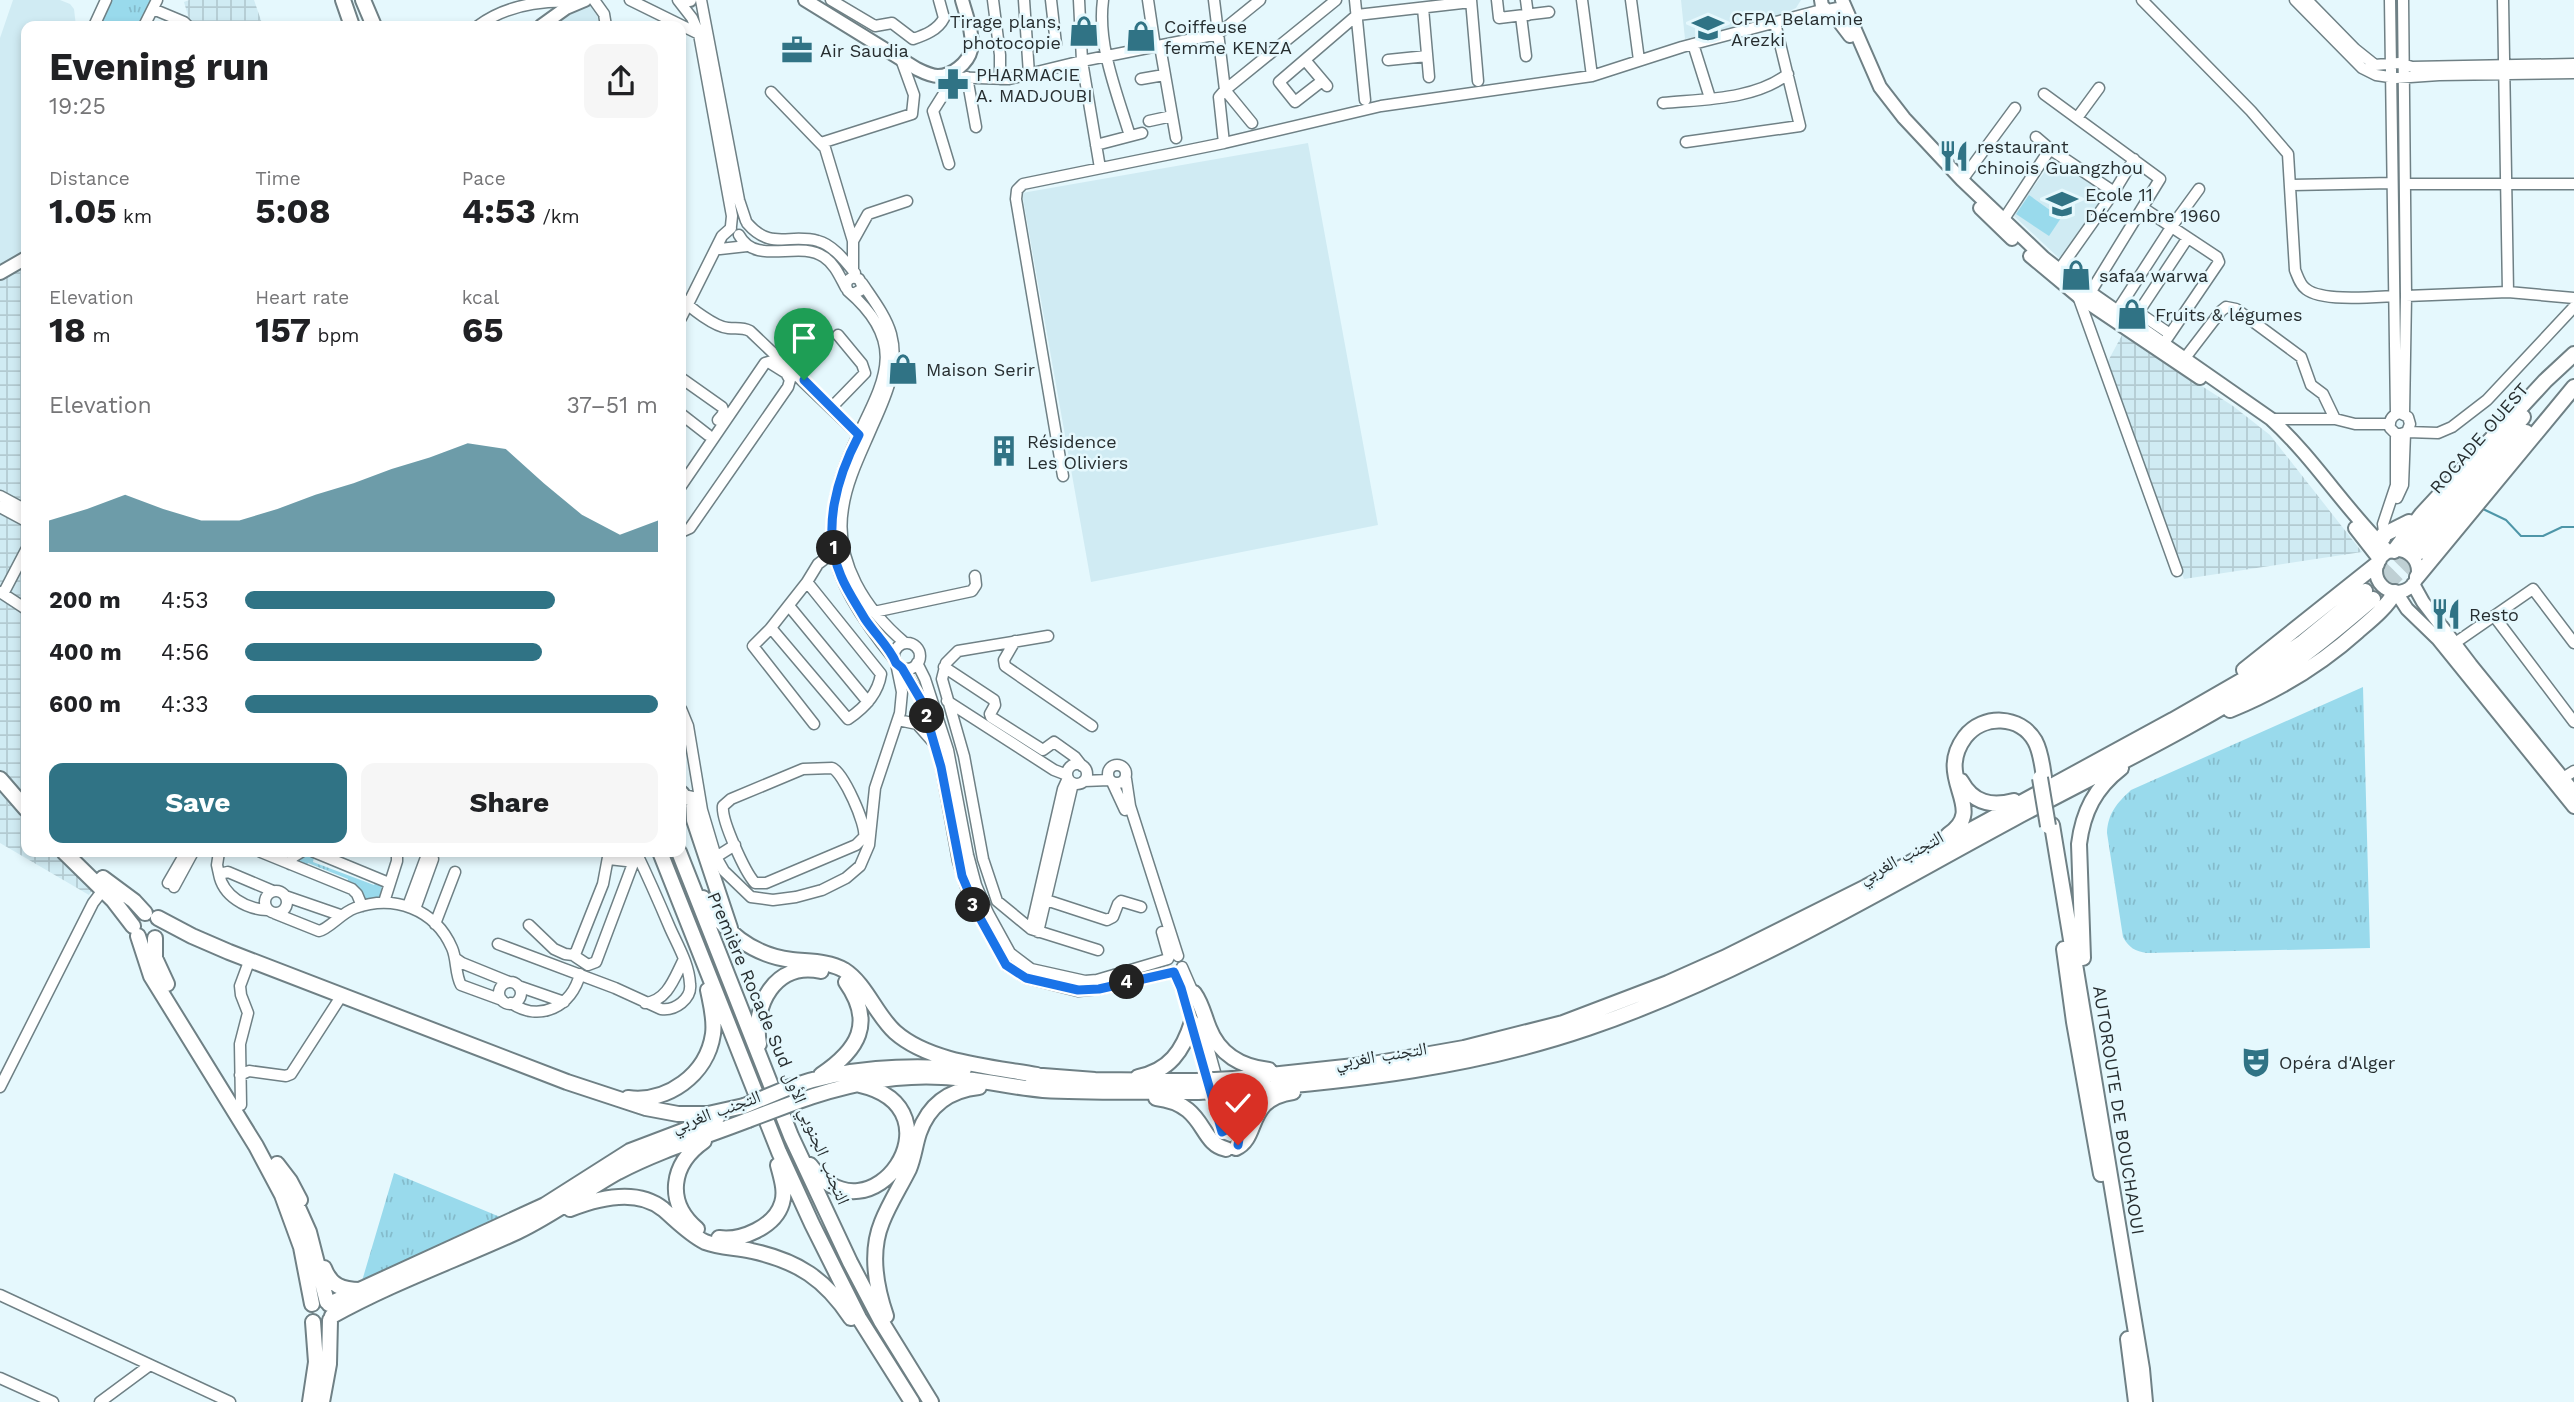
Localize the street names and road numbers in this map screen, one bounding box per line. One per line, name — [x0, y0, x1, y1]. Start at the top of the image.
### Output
street label: ROCADE OUEST — [2425, 378, 2533, 498]
street label: التجنب الغربي — [1855, 826, 1949, 892]
street label: Première Rocade Sud التجنب الجنوبي الأول — [699, 889, 855, 1209]
street label: AUTOROUTE DE BOUCHAOUI — [2089, 984, 2149, 1236]
street label: التجنب الغربي — [1334, 1037, 1429, 1077]
street label: التجنب الغربي — [669, 1085, 765, 1141]

